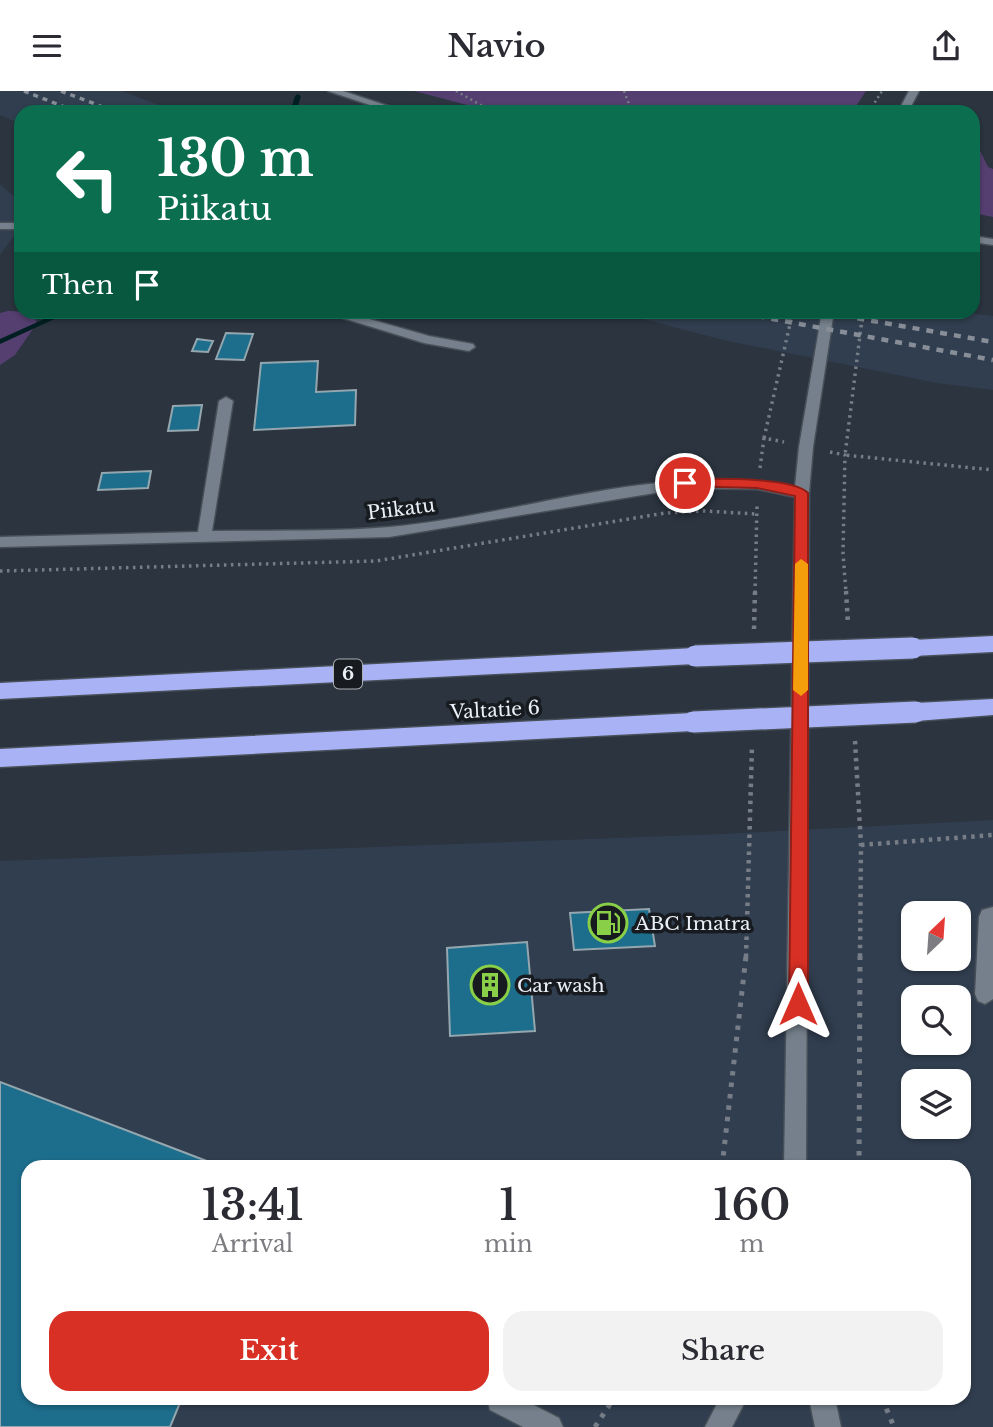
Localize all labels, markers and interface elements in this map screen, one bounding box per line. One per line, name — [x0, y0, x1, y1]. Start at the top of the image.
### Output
text: Navio — [447, 26, 546, 66]
icon: menu — [28, 27, 66, 65]
icon: share — [927, 27, 965, 65]
text: 130 m — [157, 128, 314, 189]
icon: left — [42, 133, 133, 224]
text: Piikatu — [157, 189, 272, 229]
icon: arrive — [128, 266, 166, 304]
text: Then — [42, 269, 114, 301]
pin — [655, 453, 715, 513]
icon: arrive — [666, 464, 704, 502]
street label: Piikatu — [366, 493, 436, 525]
road number: 6 — [334, 659, 362, 689]
street label: Valtatie 6 — [449, 696, 540, 724]
north arrow — [901, 901, 971, 971]
map controls — [901, 901, 971, 1139]
fuel station icon: ABC Imatra — [587, 902, 629, 944]
place label: ABC Imatra — [634, 912, 751, 935]
building icon: Car wash — [469, 964, 511, 1006]
position arrow — [761, 967, 835, 1041]
place label: Car wash — [517, 974, 604, 997]
button: search — [901, 985, 971, 1055]
button: layers — [901, 1069, 971, 1139]
text: 13:41 — [202, 1179, 304, 1231]
text: 1 — [499, 1179, 518, 1231]
text: 160 — [713, 1179, 790, 1231]
text: Arrival — [212, 1230, 293, 1258]
text: min — [484, 1230, 532, 1258]
text: m — [739, 1230, 764, 1258]
button: Exit — [49, 1311, 489, 1391]
button: Share — [503, 1311, 943, 1391]

